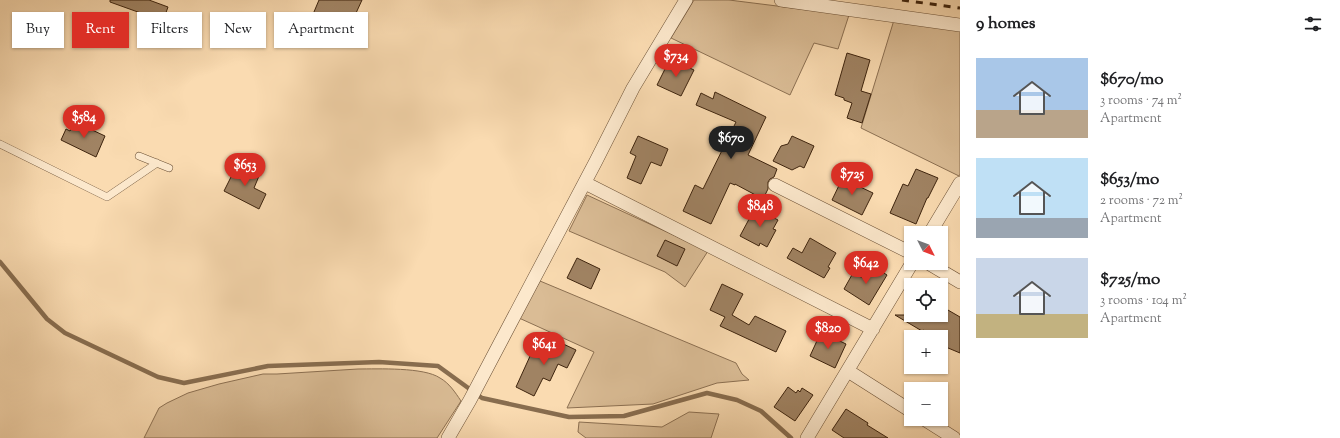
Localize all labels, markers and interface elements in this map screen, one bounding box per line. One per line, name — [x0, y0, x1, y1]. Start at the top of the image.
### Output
chip: Buy — [12, 12, 64, 48]
chip: Rent — [72, 12, 129, 48]
chip: Filters — [137, 12, 202, 48]
chip: New — [210, 12, 266, 48]
chip: Apartment — [274, 12, 368, 48]
text: 9 homes — [976, 12, 1035, 36]
icon: filters — [1302, 13, 1324, 35]
pin: $734 — [652, 44, 700, 78]
text: $734 — [663, 48, 689, 66]
text: $670/mo — [1100, 68, 1163, 92]
icon: home — [1008, 74, 1056, 122]
text: 3 rooms · 74 m² — [1100, 92, 1182, 110]
pin: $584 — [60, 105, 108, 139]
text: $584 — [72, 109, 96, 127]
text: Apartment — [1100, 110, 1161, 128]
pin: $670 — [707, 126, 755, 160]
text: $670 — [718, 130, 744, 148]
pin: $653 — [221, 153, 269, 187]
text: $653 — [233, 157, 257, 175]
pin: $725 — [828, 162, 876, 196]
text: $725 — [840, 166, 864, 184]
text: $653/mo — [1100, 168, 1159, 192]
icon: home — [1008, 174, 1056, 222]
text: 2 rooms · 72 m² — [1100, 192, 1183, 210]
pin: $848 — [736, 194, 784, 228]
text: $848 — [747, 198, 773, 216]
text: Apartment — [1100, 210, 1161, 228]
north arrow — [904, 226, 948, 270]
map controls — [904, 226, 948, 426]
pin: $642 — [842, 251, 890, 285]
text: $642 — [853, 255, 879, 273]
text: $725/mo — [1100, 268, 1160, 292]
icon: home — [1008, 274, 1056, 322]
button: locate — [904, 278, 948, 322]
text: 3 rooms · 104 m² — [1100, 292, 1187, 310]
text: Apartment — [1100, 310, 1161, 328]
pin: $820 — [804, 316, 852, 350]
text: $820 — [815, 320, 841, 338]
button: + — [904, 330, 948, 374]
pin: $641 — [520, 332, 568, 366]
text: $641 — [532, 336, 556, 354]
button: − — [904, 382, 948, 426]

